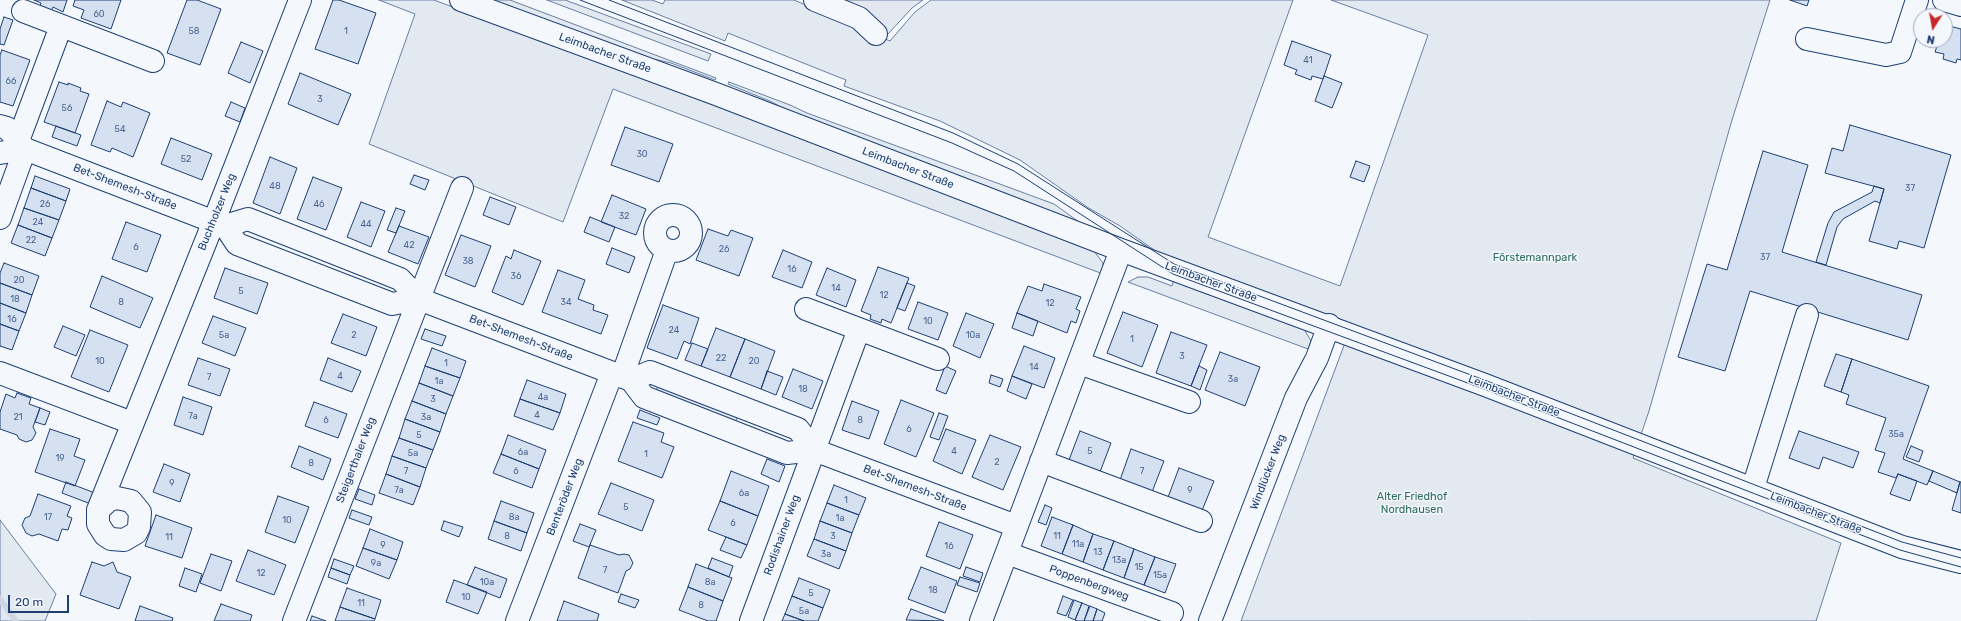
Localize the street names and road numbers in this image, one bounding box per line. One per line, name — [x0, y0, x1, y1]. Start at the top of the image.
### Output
street label: Leimbacher Straße — [557, 30, 653, 76]
street label: Leimbacher Straße — [860, 144, 956, 192]
street label: Bet-Shemesh-Straße — [71, 161, 179, 213]
street label: Buchholzer Weg — [195, 171, 239, 253]
street label: Leimbacher Straße — [1163, 259, 1259, 305]
street label: Bet-Shemesh-Straße — [467, 312, 575, 364]
street label: Leimbacher Straße — [1466, 372, 1562, 420]
street label: Steigerthaler Weg — [334, 415, 378, 505]
street label: Windlücker Weg — [1248, 432, 1288, 512]
street label: Benteröder Weg — [544, 456, 586, 538]
street label: Bet-Shemesh-Straße — [861, 462, 969, 514]
street label: Leimbacher Straße — [1768, 489, 1864, 537]
street label: Rodishainer Weg — [761, 493, 803, 577]
street label: Poppenbergweg — [1047, 562, 1131, 604]

